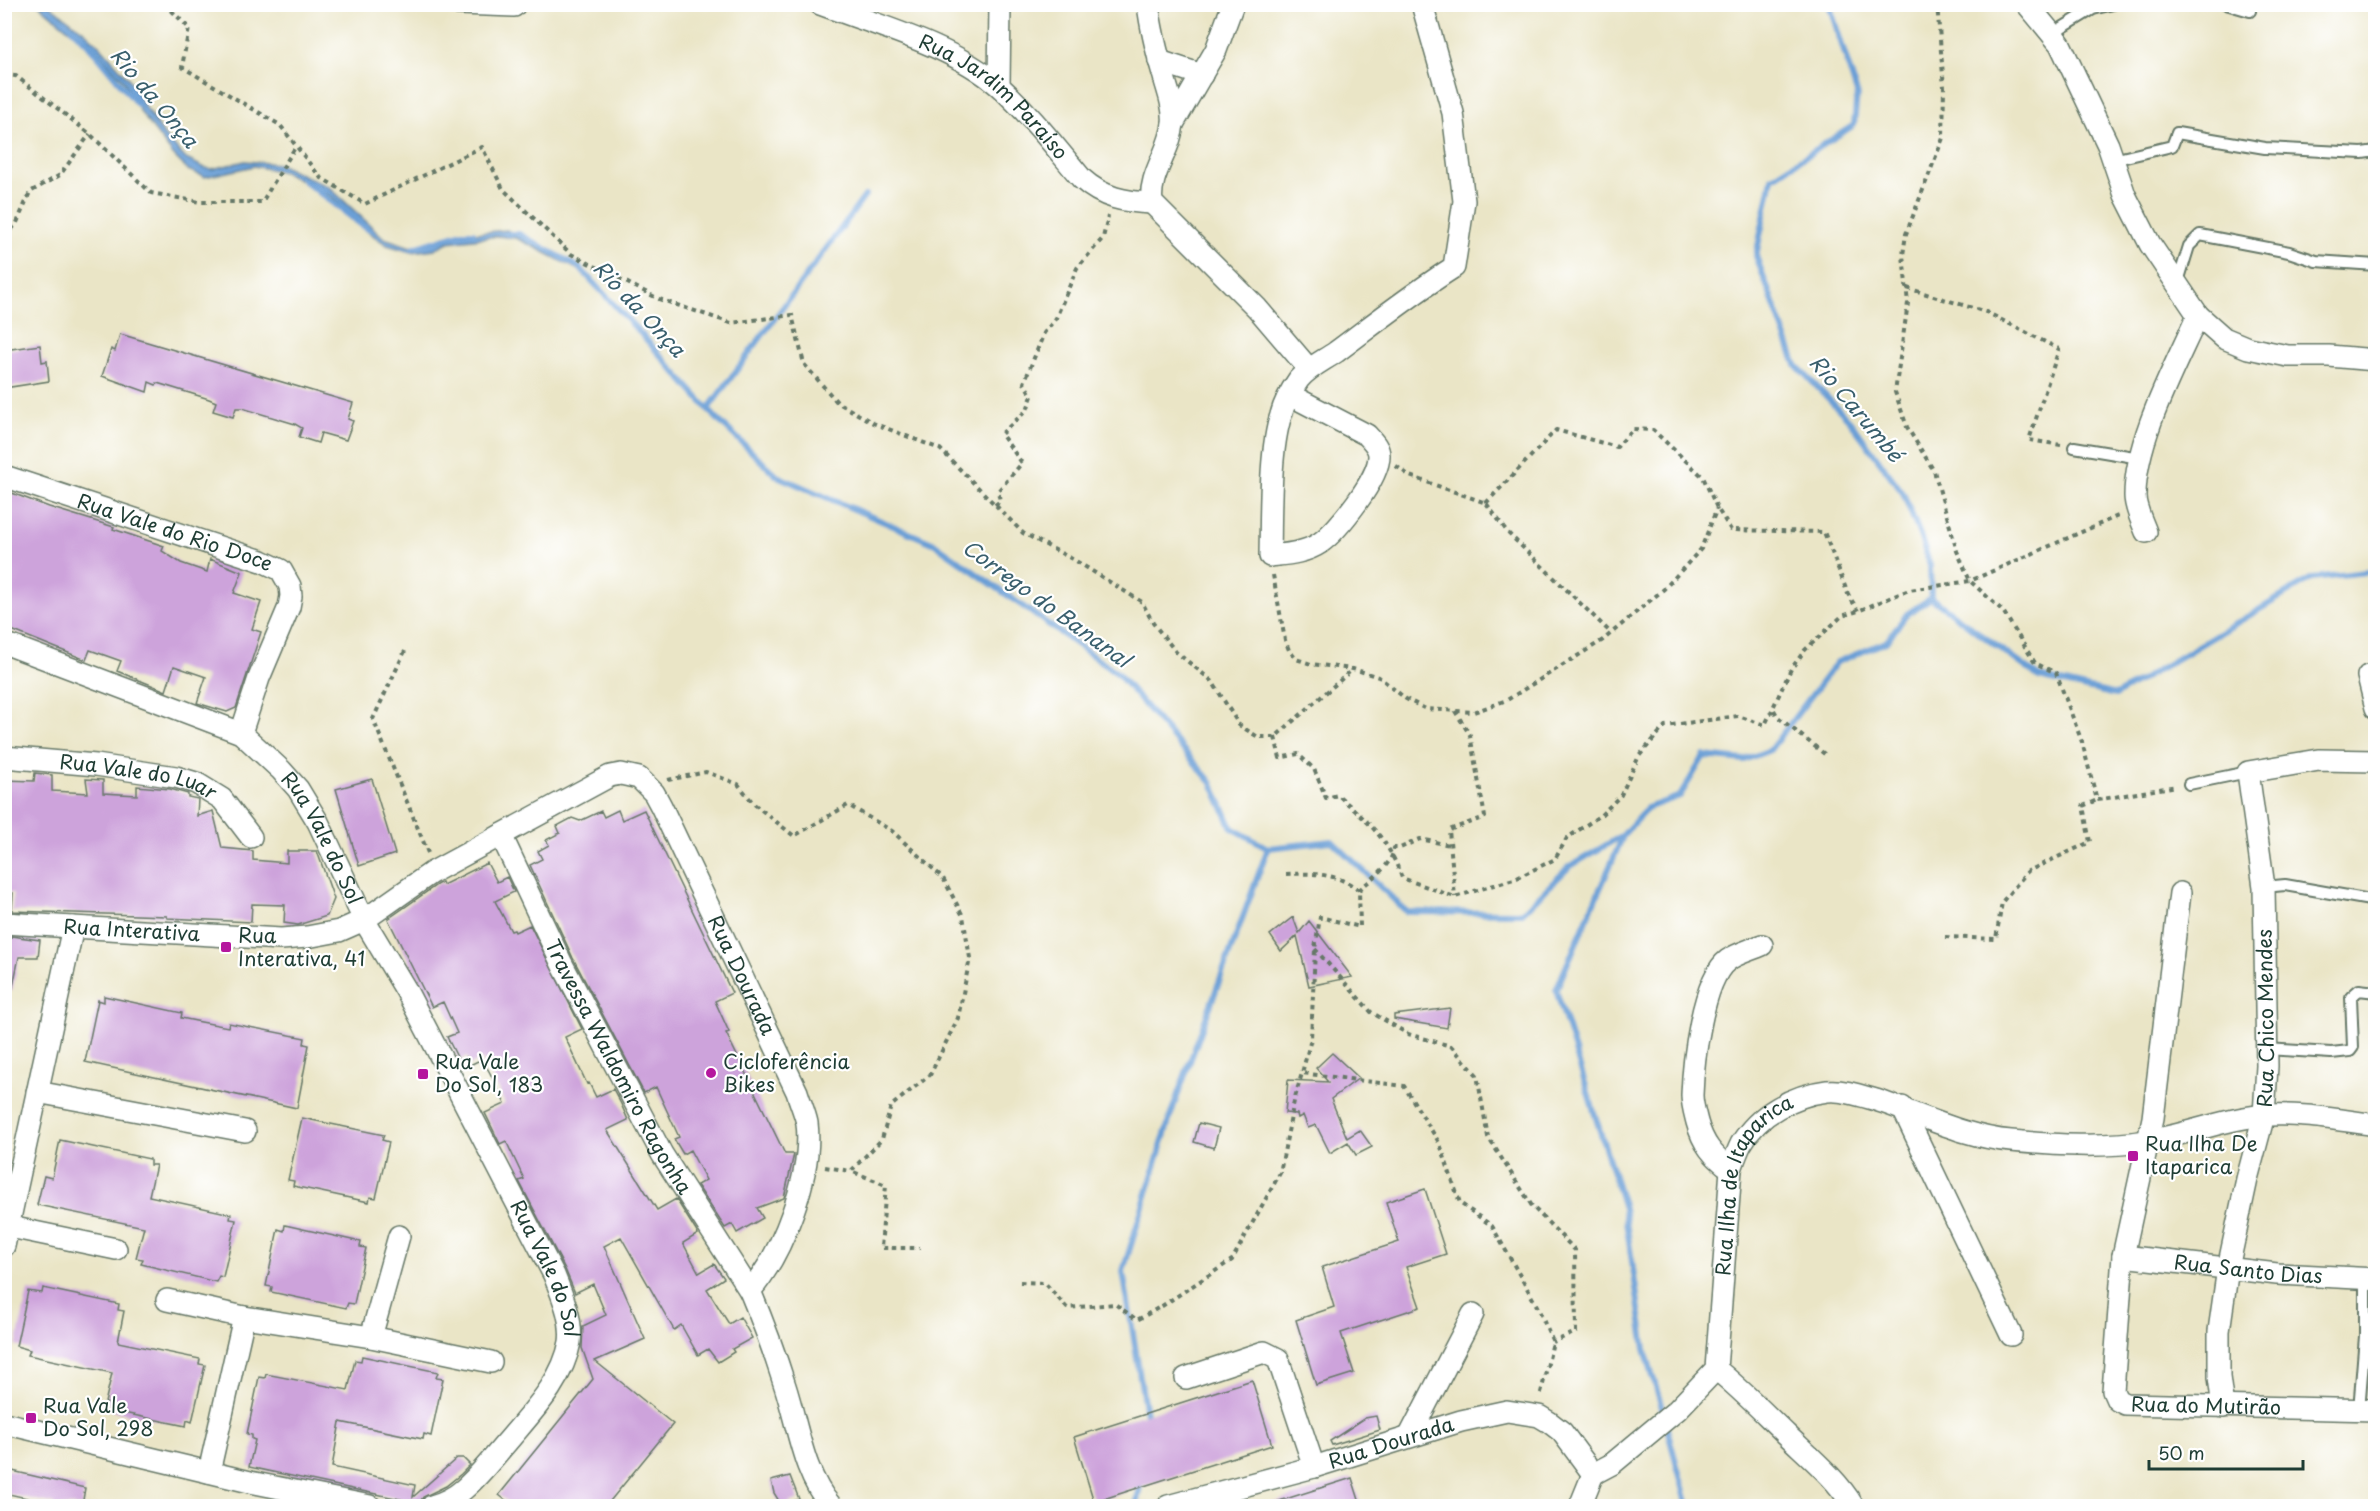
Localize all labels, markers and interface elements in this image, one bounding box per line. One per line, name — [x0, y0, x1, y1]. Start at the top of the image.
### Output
street label: Rua Jardim Paraíso — [914, 26, 1076, 166]
water label: Rio da Onça — [104, 40, 208, 155]
water label: Rio da Onça — [587, 252, 695, 364]
water label: Rio Carumbé — [1803, 347, 1913, 470]
street label: Rua Vale do Rio Doce — [74, 485, 278, 578]
water label: Corrego do Bananal — [957, 530, 1140, 676]
street label: Rua Vale do Luar — [58, 746, 223, 806]
street label: Rua Vale do Sol — [275, 764, 371, 909]
street label: Rua Interativa — [63, 910, 201, 948]
street label: Rua Dourada — [701, 910, 784, 1040]
place label: Rua Interativa, 41 — [238, 920, 365, 973]
street label: Rua Chico Mendes — [2248, 929, 2281, 1108]
street label: Travessa Waldomiro Ragonha — [538, 934, 700, 1200]
marker: Rua Interativa, 41 — [219, 940, 233, 954]
place label: Rua Vale Do Sol, 183 — [435, 1046, 543, 1099]
place label: Cicloferência Bikes — [723, 1046, 851, 1099]
marker: Cicloferência Bikes — [704, 1066, 718, 1080]
marker: Rua Vale Do Sol, 183 — [416, 1067, 430, 1081]
street label: Rua Ilha de Itaparica — [1707, 1086, 1798, 1277]
place label: Rua Ilha De Itaparica — [2145, 1128, 2258, 1181]
marker: Rua Ilha De Itaparica — [2126, 1149, 2140, 1163]
street label: Rua Vale do Sol — [503, 1194, 587, 1337]
street label: Rua Santo Dias — [2173, 1246, 2323, 1290]
street label: Rua do Mutirão — [2131, 1388, 2281, 1422]
place label: Rua Vale Do Sol, 298 — [43, 1390, 154, 1443]
street label: Rua Dourada — [1324, 1408, 1458, 1476]
marker: Rua Vale Do Sol, 298 — [24, 1411, 38, 1425]
scale bar — [2149, 1433, 2304, 1471]
text: 50 m — [2158, 1439, 2205, 1466]

